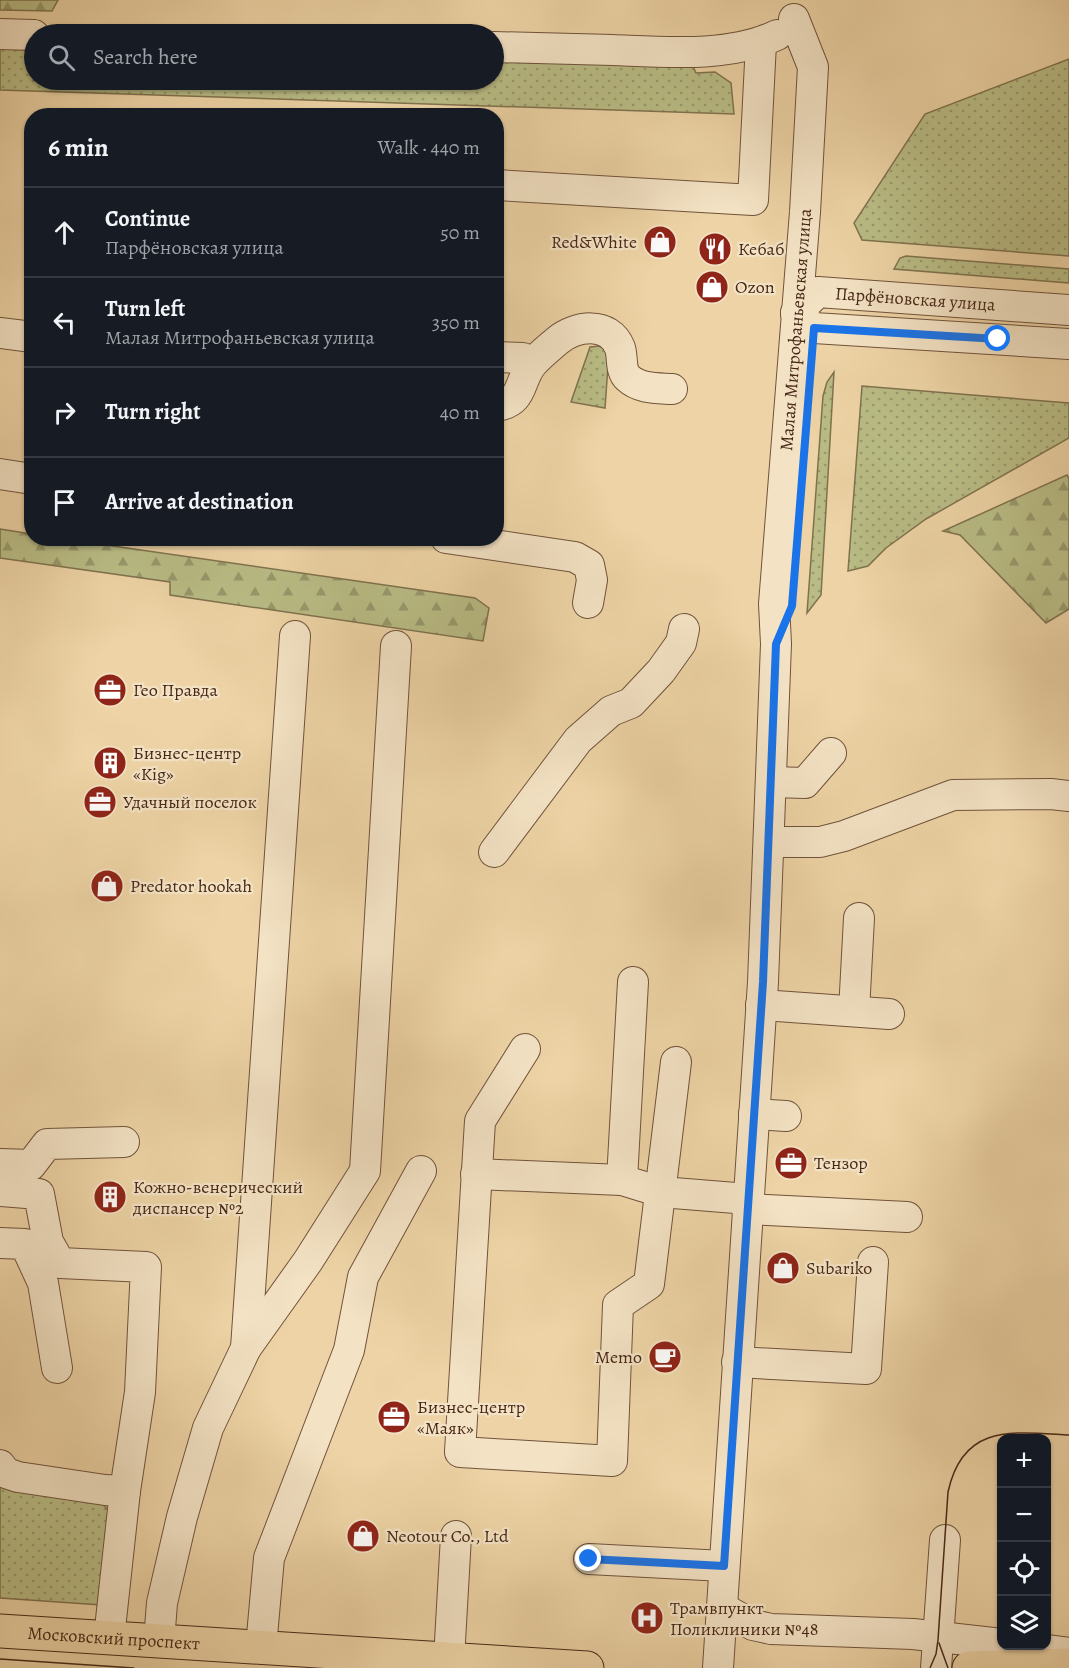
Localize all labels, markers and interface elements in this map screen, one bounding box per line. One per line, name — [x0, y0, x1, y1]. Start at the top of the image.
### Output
search box — [24, 24, 504, 90]
icon: search — [45, 41, 78, 74]
text: Search here — [93, 42, 198, 72]
text: 6 min — [48, 130, 109, 165]
text: Walk · 440 m — [378, 134, 480, 161]
text: Continue — [105, 204, 190, 234]
street label: Малая Митрофаньевская улица — [774, 207, 817, 452]
icon: ahead — [48, 216, 81, 249]
text: 50 m — [440, 219, 480, 246]
shop icon: Red&White — [642, 224, 678, 260]
place label: Red&White — [551, 230, 637, 254]
restaurant icon: Кебаб — [697, 231, 733, 267]
text: Парфёновская улица — [105, 234, 284, 261]
place label: Кебаб — [738, 237, 784, 261]
shop icon: Ozon — [694, 269, 730, 305]
place label: Ozon — [735, 275, 775, 299]
street label: Парфёновская улица — [834, 281, 997, 317]
text: Turn left — [105, 294, 185, 324]
icon: left — [48, 306, 81, 339]
text: 350 m — [432, 309, 480, 336]
text: Малая Митрофаньевская улица — [105, 324, 375, 351]
route start — [984, 325, 1010, 351]
icon: right — [48, 396, 81, 429]
text: Turn right — [105, 397, 201, 427]
text: 40 m — [440, 399, 480, 426]
icon: arrive — [48, 486, 81, 519]
text: Arrive at destination — [105, 487, 294, 517]
office icon: Гео Правда — [92, 672, 128, 708]
place label: Гео Правда — [133, 678, 218, 702]
place label: Бизнес-центр «Kig» — [133, 741, 241, 786]
building icon: Бизнес-центр «Kig» — [92, 745, 128, 781]
office icon: Удачный поселок — [82, 784, 118, 820]
place label: Удачный поселок — [123, 790, 257, 814]
shop icon: Predator hookah — [89, 868, 125, 904]
place label: Predator hookah — [130, 874, 252, 898]
office icon: Тензор — [773, 1145, 809, 1181]
place label: Тензор — [814, 1151, 868, 1175]
place label: Кожно-венерический диспансер №2 — [132, 1175, 303, 1220]
building icon: Кожно-венерический диспансер №2 — [92, 1179, 128, 1215]
shop icon: Subariko — [765, 1250, 801, 1286]
place label: Subariko — [806, 1256, 872, 1280]
cafe icon: Memo — [647, 1339, 683, 1375]
place label: Memo — [595, 1345, 642, 1369]
place label: Бизнес-центр «Маяк» — [417, 1395, 525, 1440]
office icon: Бизнес-центр «Маяк» — [376, 1399, 412, 1435]
map controls — [997, 1434, 1051, 1650]
button: + — [997, 1434, 1051, 1488]
button: − — [997, 1488, 1051, 1542]
shop icon: Neotour Co., Ltd — [345, 1518, 381, 1554]
place label: Neotour Co., Ltd — [386, 1524, 509, 1548]
button: locate — [997, 1542, 1051, 1596]
route end — [575, 1545, 601, 1571]
place label: Трамвпункт Поликлиники №48 — [670, 1596, 818, 1641]
button: layers — [997, 1596, 1051, 1650]
hospital icon: Трамвпункт Поликлиники №48 — [629, 1600, 665, 1636]
street label: Московский проспект — [27, 1621, 201, 1656]

